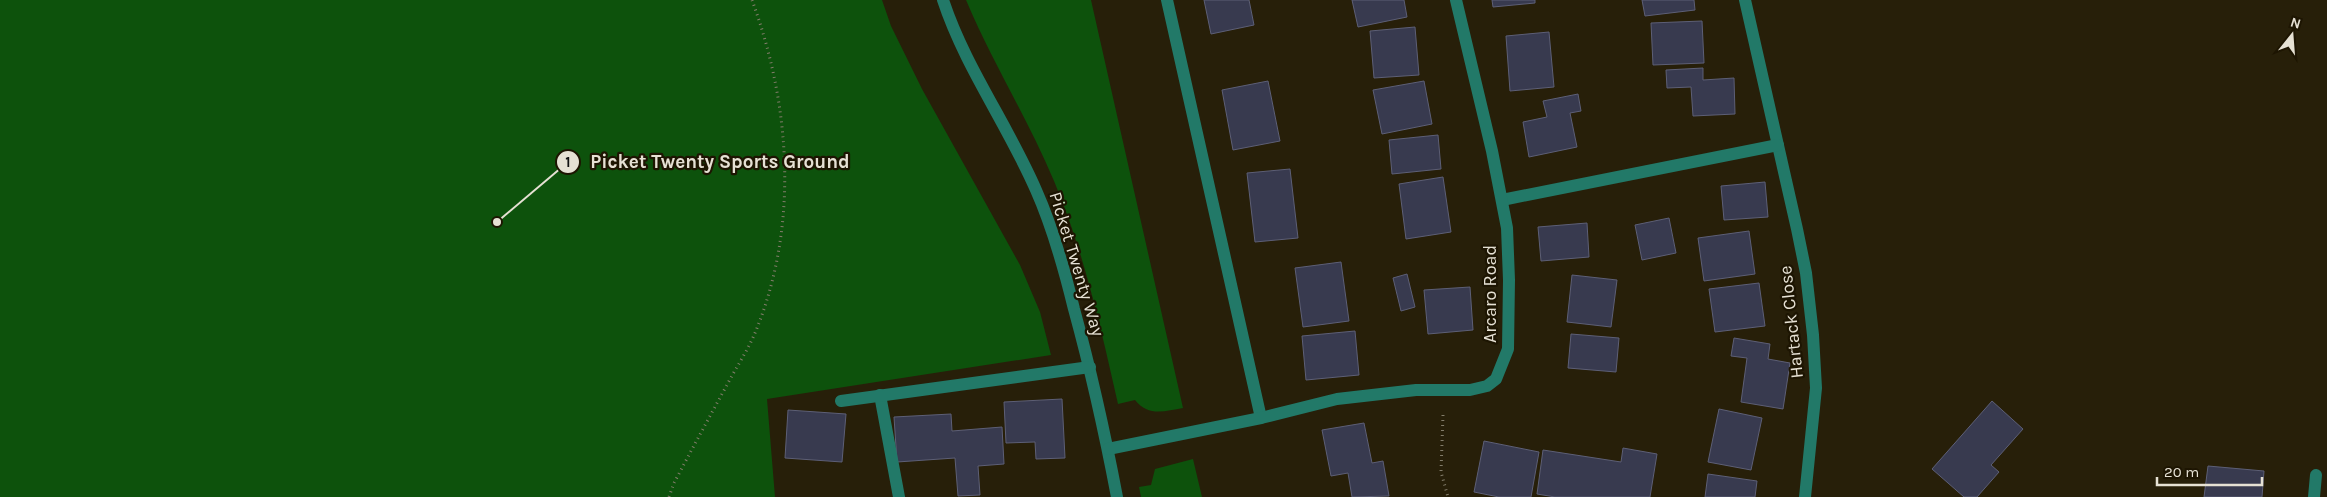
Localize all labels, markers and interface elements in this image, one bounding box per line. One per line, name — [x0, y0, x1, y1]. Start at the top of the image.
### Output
north arrow — [2267, 10, 2317, 60]
text: N — [2288, 13, 2303, 33]
callout: Picket Twenty Sports Ground — [555, 145, 860, 179]
text: Picket Twenty Sports Ground — [590, 151, 850, 173]
text: 1 — [565, 153, 571, 171]
street label: Picket Twenty Way — [1045, 189, 1110, 340]
street label: Arcaro Road — [1479, 245, 1501, 343]
street label: Hartack Close — [1774, 264, 1808, 380]
scale bar — [2157, 454, 2262, 486]
text: 20 m — [2164, 463, 2199, 481]

